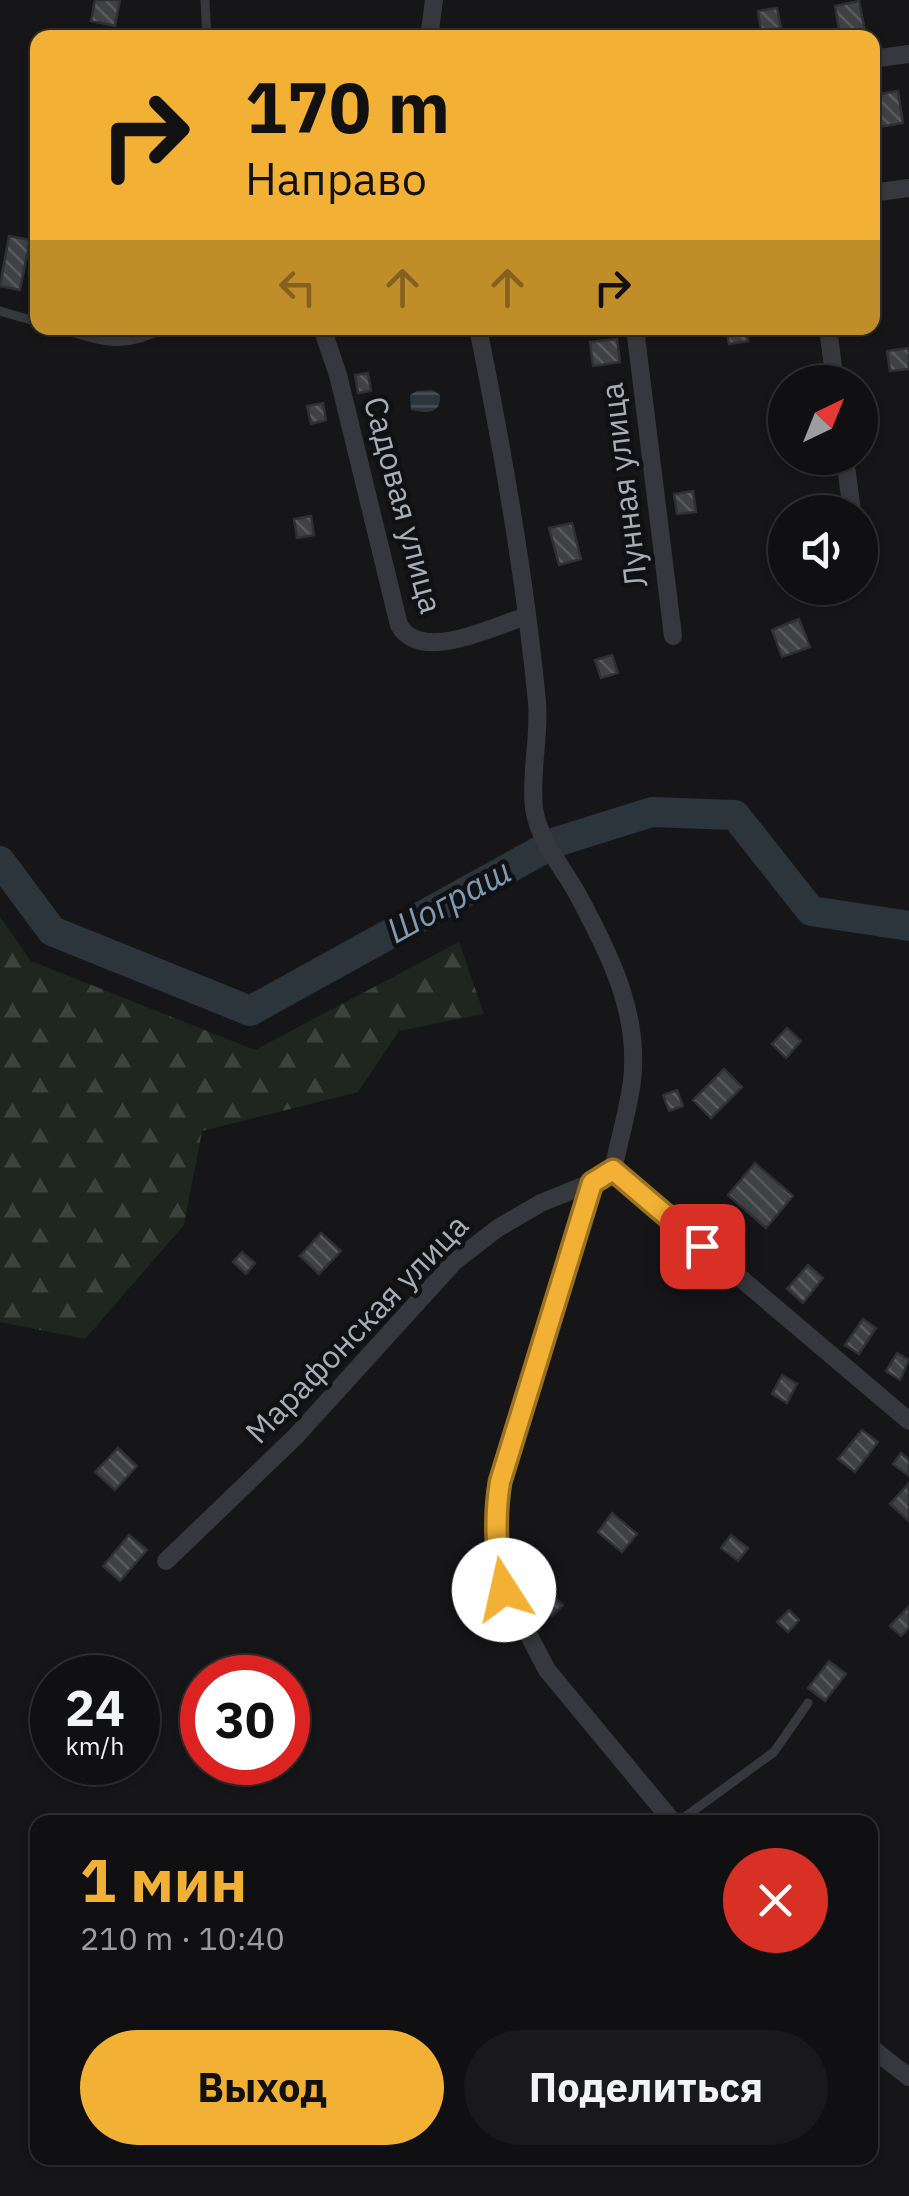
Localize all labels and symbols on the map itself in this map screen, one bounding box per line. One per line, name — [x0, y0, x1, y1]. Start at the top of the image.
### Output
north arrow — [768, 365, 878, 475]
street label: Лунная улица — [590, 380, 656, 590]
street label: Садовая улица — [355, 392, 453, 618]
water label: Шограш — [378, 847, 519, 953]
pin — [660, 1204, 745, 1289]
street label: Марафонская улица — [236, 1205, 477, 1452]
position arrow — [452, 1538, 556, 1642]
speed limit sign: 30 — [180, 1655, 310, 1785]

